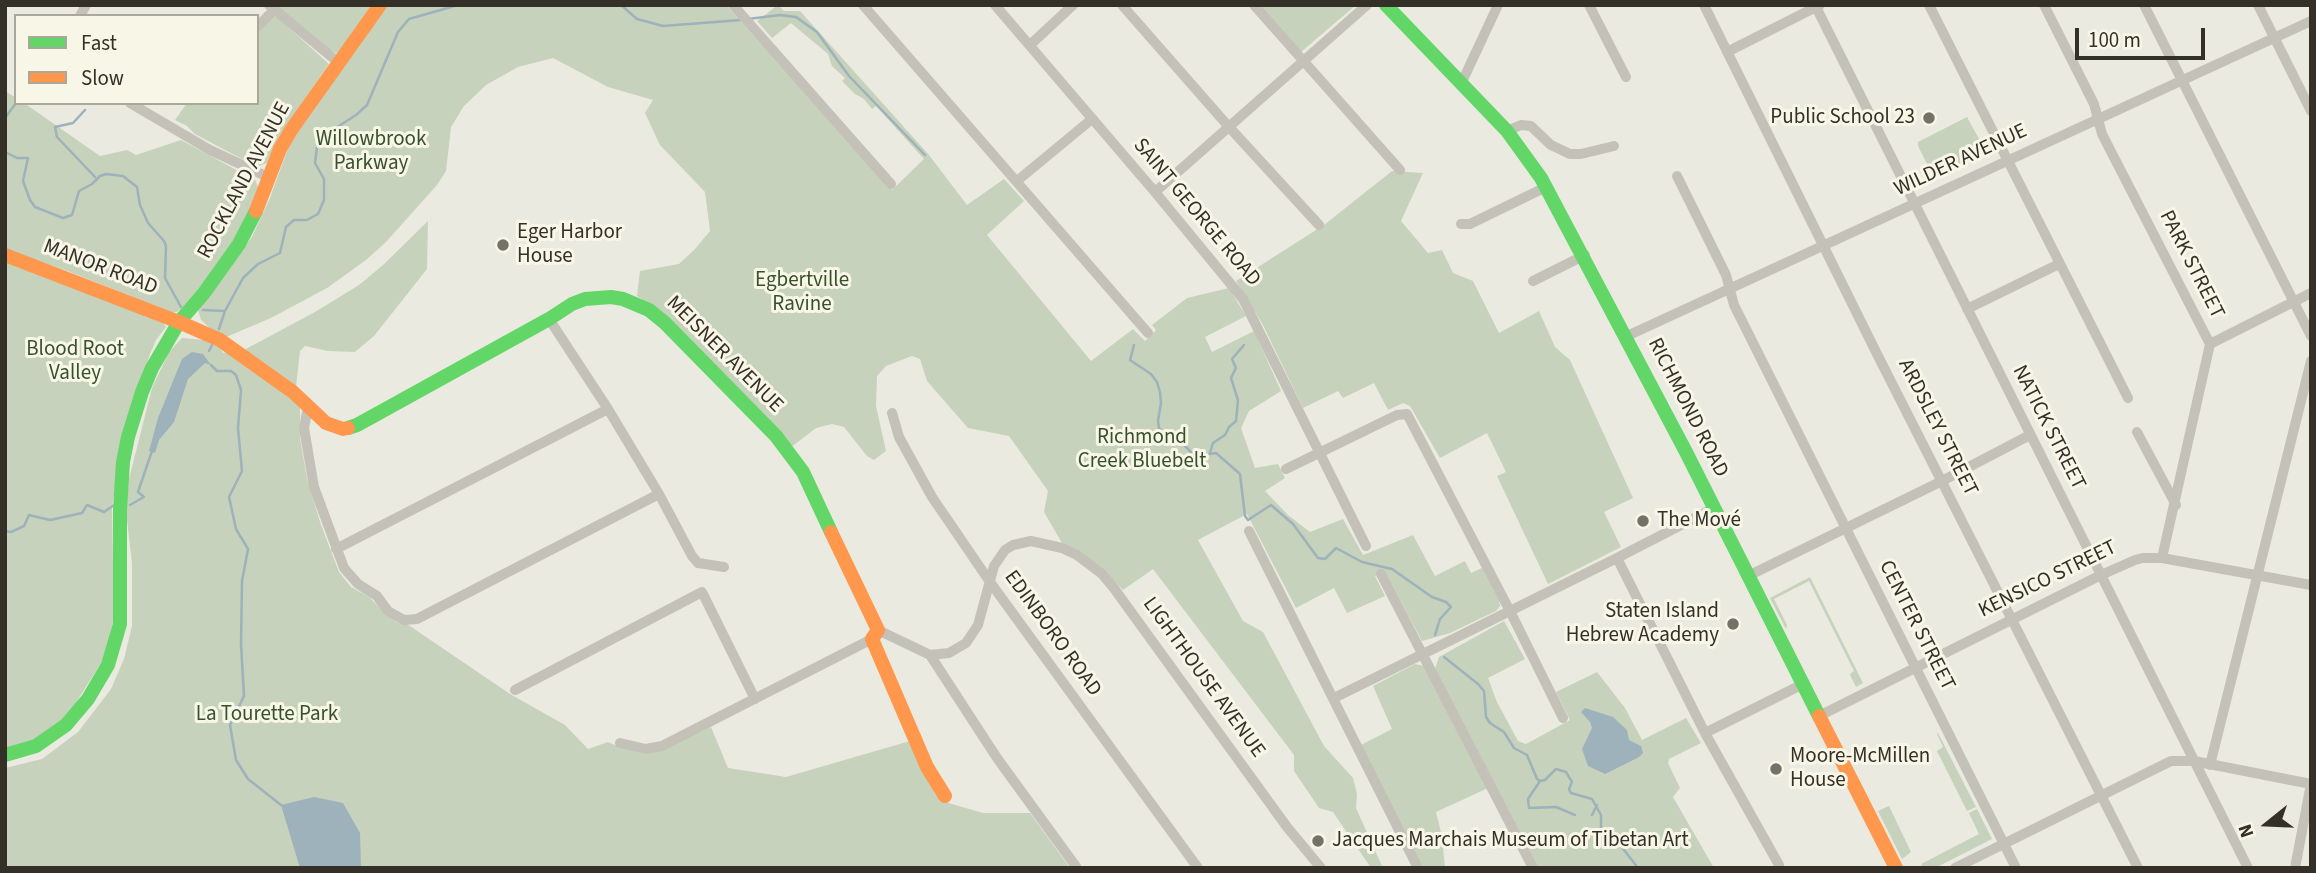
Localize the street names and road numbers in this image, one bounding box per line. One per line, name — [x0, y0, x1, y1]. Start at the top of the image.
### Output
street label: ROCKLAND AVENUE — [193, 98, 297, 264]
street label: WILDER AVENUE — [1891, 119, 2031, 203]
street label: SAINT GEORGE ROAD — [1127, 134, 1265, 292]
street label: PARK STREET — [2153, 207, 2229, 323]
street label: MANOR ROAD — [39, 235, 161, 301]
street label: MEISNER AVENUE — [660, 291, 788, 419]
street label: RICHMOND ROAD — [1641, 334, 1733, 482]
street label: ARDSLEY STREET — [1892, 355, 1982, 501]
street label: NATICK STREET — [2006, 362, 2090, 494]
street label: KENSICO STREET — [1975, 536, 2121, 624]
street label: CENTER STREET — [1872, 557, 1960, 695]
street label: EDINBORO ROAD — [998, 566, 1106, 702]
street label: LIGHTHOUSE AVENUE — [1136, 593, 1270, 763]

